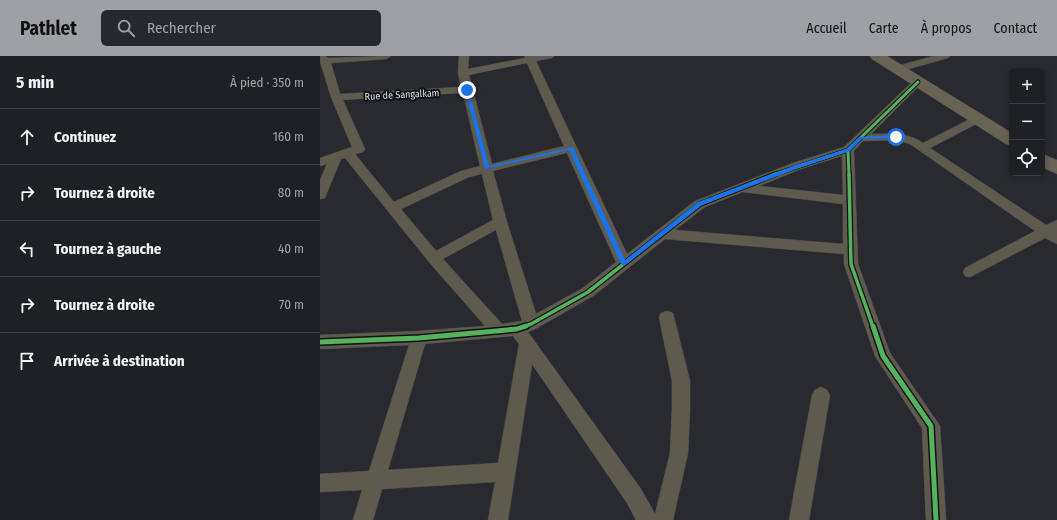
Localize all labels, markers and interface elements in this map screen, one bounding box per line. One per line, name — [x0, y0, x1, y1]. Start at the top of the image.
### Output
search box — [101, 10, 381, 46]
text: Pathlet — [20, 17, 77, 40]
icon: search — [115, 17, 137, 39]
text: Rechercher — [147, 19, 216, 37]
text: Accueil — [806, 20, 847, 37]
text: Carte — [869, 20, 899, 37]
text: À propos — [921, 20, 972, 37]
text: Contact — [994, 20, 1037, 37]
map controls — [1009, 68, 1045, 176]
button: + — [1009, 68, 1045, 104]
text: 5 min — [16, 72, 54, 93]
text: À pied · 350 m — [230, 75, 304, 90]
route end — [458, 81, 476, 99]
street label: Rue de Sangalkam — [364, 87, 440, 103]
button: − — [1009, 104, 1045, 140]
icon: ahead — [16, 126, 38, 148]
text: Continuez — [54, 128, 116, 146]
route start — [887, 128, 905, 146]
text: 160 m — [273, 129, 304, 144]
button: locate — [1009, 140, 1045, 176]
icon: right — [16, 182, 38, 204]
text: Tournez à droite — [54, 184, 155, 202]
text: 80 m — [278, 185, 304, 200]
icon: left — [16, 238, 38, 260]
text: Tournez à gauche — [54, 240, 161, 258]
text: 40 m — [278, 241, 304, 256]
icon: right — [16, 294, 38, 316]
text: Tournez à droite — [54, 296, 155, 314]
text: 70 m — [279, 297, 304, 312]
icon: arrive — [16, 350, 38, 372]
text: Arrivée à destination — [54, 352, 185, 370]

